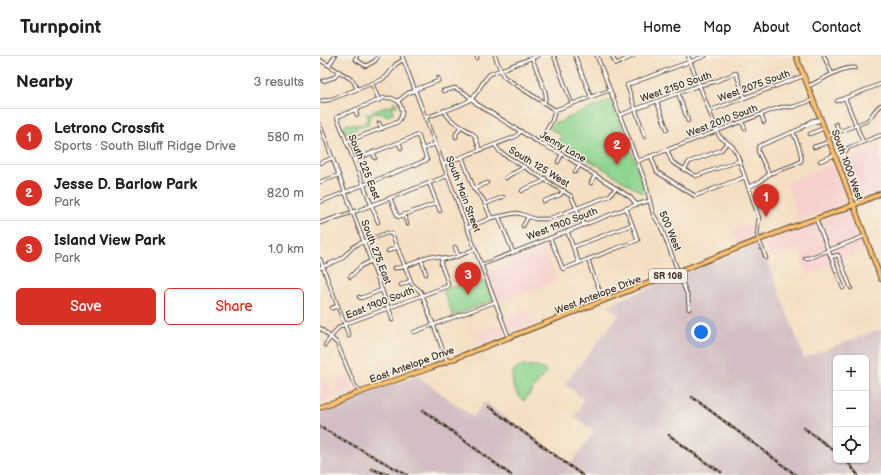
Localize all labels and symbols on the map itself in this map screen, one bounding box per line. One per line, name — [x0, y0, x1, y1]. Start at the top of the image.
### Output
street label: West 2075 South — [716, 67, 792, 105]
street label: West 2150 South — [639, 69, 714, 105]
street label: West 2010 South — [685, 102, 760, 140]
street label: South 1000 West — [829, 128, 865, 202]
street label: Jenny Lane — [538, 129, 588, 165]
pin: 2 — [604, 132, 630, 165]
street label: South 225 East — [346, 133, 382, 201]
street label: South 125 West — [506, 144, 572, 190]
street label: South Main Street — [443, 154, 483, 234]
pin: 1 — [753, 184, 779, 217]
street label: West 1900 South — [525, 205, 600, 243]
street label: 500 West — [656, 209, 684, 253]
street label: South 275 East — [358, 218, 394, 286]
pin: 3 — [455, 262, 481, 295]
road number: SR 108 — [649, 269, 687, 283]
street label: West Antelope Drive — [553, 273, 643, 317]
street label: East 1900 South — [344, 284, 417, 322]
your location — [691, 322, 711, 342]
street label: East Antelope Drive — [368, 344, 456, 386]

